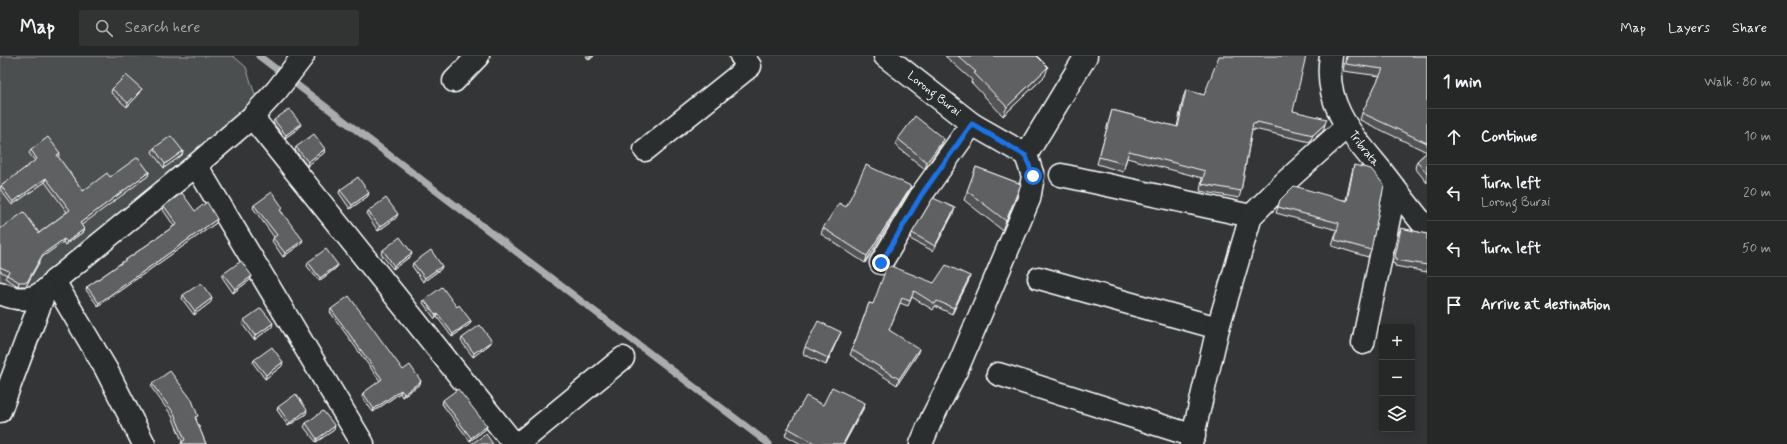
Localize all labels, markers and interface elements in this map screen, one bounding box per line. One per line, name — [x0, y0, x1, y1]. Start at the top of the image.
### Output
search box — [79, 10, 359, 46]
text: Map — [20, 15, 55, 40]
icon: search — [93, 17, 115, 39]
text: Search here — [125, 18, 200, 38]
text: Map — [1620, 19, 1646, 37]
text: Layers — [1668, 19, 1710, 37]
text: Share — [1732, 19, 1767, 37]
street label: Lorong Burai — [904, 68, 964, 120]
text: 1 min — [1443, 71, 1482, 93]
text: Walk · 80 m — [1704, 74, 1771, 91]
icon: ahead — [1443, 126, 1465, 148]
text: Continue — [1481, 127, 1537, 147]
street label: Tribrata — [1345, 128, 1383, 171]
text: 10 m — [1744, 128, 1771, 145]
route start — [1024, 167, 1042, 185]
text: Turn left — [1481, 174, 1541, 194]
icon: left — [1443, 182, 1465, 204]
text: 20 m — [1743, 184, 1771, 201]
text: Lorong Burai — [1481, 194, 1550, 211]
icon: left — [1443, 238, 1465, 260]
text: Turn left — [1481, 239, 1541, 259]
text: 50 m — [1742, 240, 1771, 257]
route end — [872, 254, 890, 272]
icon: arrive — [1443, 294, 1465, 316]
text: Arrive at destination — [1481, 295, 1610, 315]
map controls — [1379, 324, 1415, 432]
button: + — [1379, 324, 1415, 360]
button: − — [1379, 360, 1415, 396]
button: layers — [1379, 396, 1415, 432]

